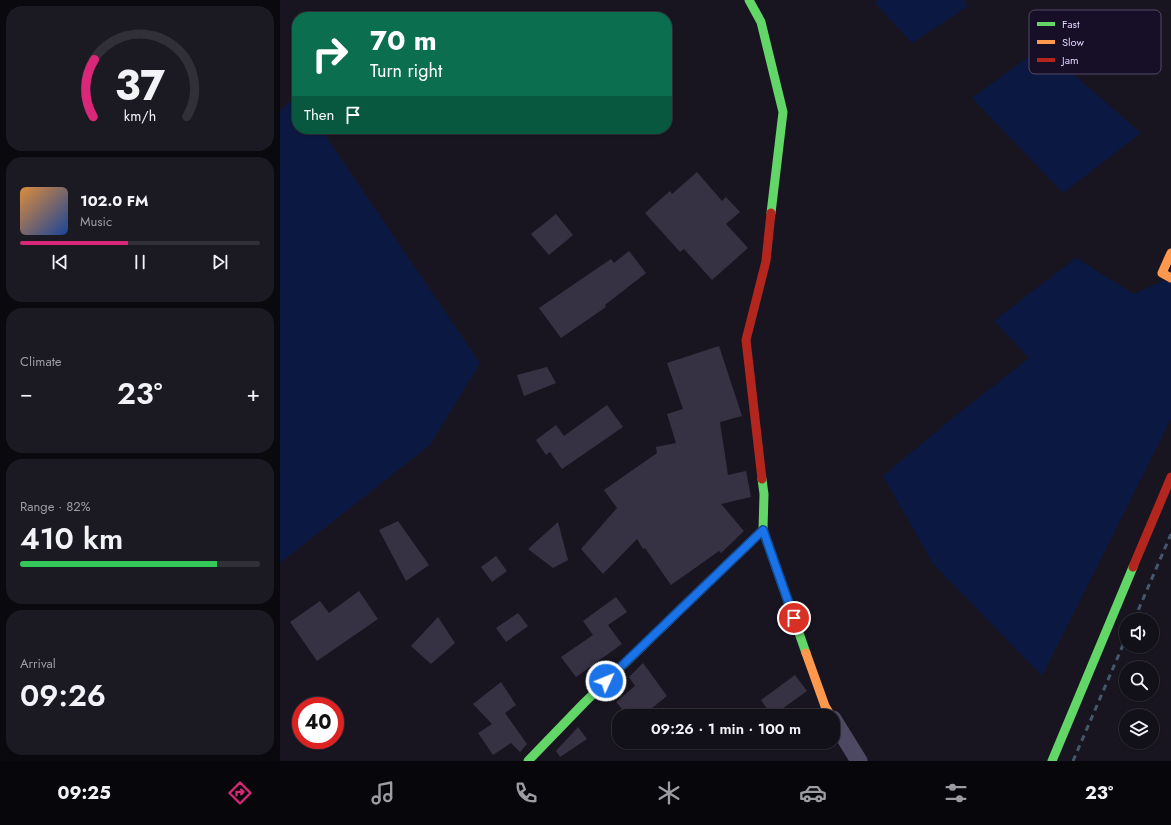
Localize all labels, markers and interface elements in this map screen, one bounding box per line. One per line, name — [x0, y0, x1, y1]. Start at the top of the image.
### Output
legend — [1029, 10, 1161, 74]
text: Fast — [1062, 16, 1080, 32]
text: 70 m — [370, 20, 437, 61]
icon: right — [304, 28, 356, 80]
text: Slow — [1062, 34, 1084, 50]
text: Jam — [1060, 52, 1079, 68]
text: 37 — [115, 54, 165, 115]
text: Turn right — [370, 58, 442, 84]
text: Then — [304, 104, 334, 126]
icon: arrive — [342, 104, 364, 126]
text: km/h — [124, 105, 156, 125]
text: 102.0 FM — [80, 190, 148, 212]
text: Music — [80, 212, 112, 231]
icon: previous — [49, 251, 71, 273]
icon: pause — [129, 251, 151, 273]
icon: next — [209, 251, 231, 273]
text: Climate — [20, 352, 61, 371]
text: 23° — [117, 372, 162, 415]
text: − — [20, 377, 33, 409]
text: + — [246, 377, 260, 409]
text: Range · 82% — [20, 497, 90, 516]
text: 410 km — [20, 517, 123, 560]
pin — [777, 601, 811, 635]
icon: arrive — [783, 607, 805, 629]
map controls — [1119, 613, 1159, 749]
button: sound — [1119, 613, 1159, 653]
text: Arrival — [20, 654, 56, 673]
position arrow — [585, 660, 627, 702]
button: search — [1119, 661, 1159, 701]
text: 09:26 — [20, 674, 106, 717]
speed limit sign: 40 — [292, 697, 344, 749]
button: layers — [1119, 709, 1159, 749]
text: 09:26 · 1 min · 100 m — [651, 718, 801, 740]
icon: directions — [226, 779, 254, 807]
icon: music — [369, 779, 397, 807]
icon: phone — [512, 779, 540, 807]
icon: climate — [655, 779, 683, 807]
icon: car — [799, 779, 827, 807]
icon: filters — [942, 779, 970, 807]
text: 09:25 — [58, 780, 111, 806]
text: 23° — [1085, 780, 1113, 806]

